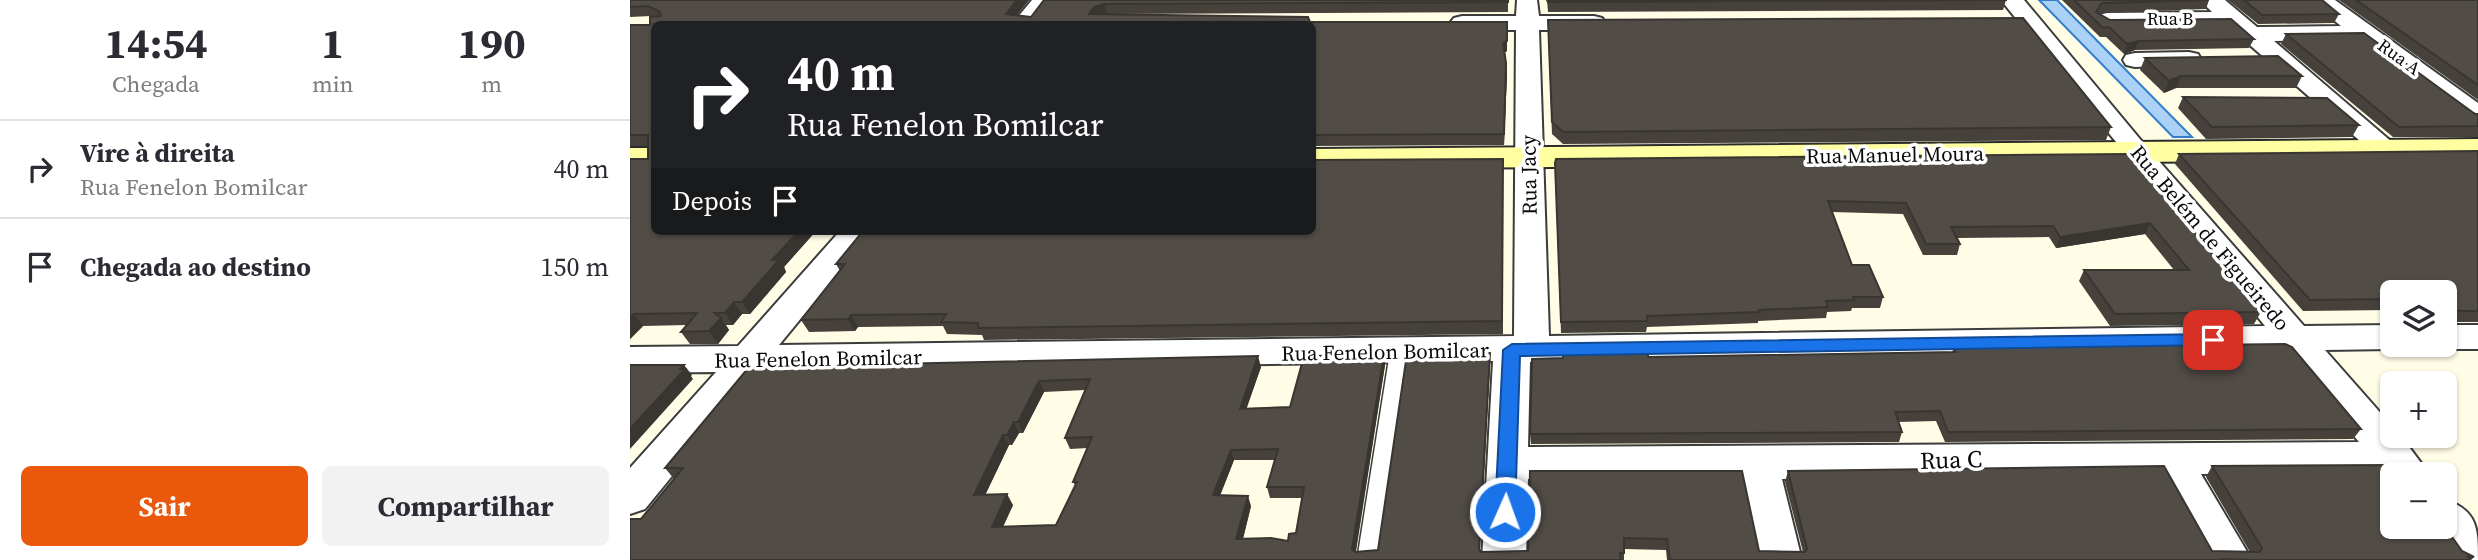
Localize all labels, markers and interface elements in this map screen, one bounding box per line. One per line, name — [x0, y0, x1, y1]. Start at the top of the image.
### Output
street label: Rua B — [2147, 6, 2193, 31]
text: 14:54 — [104, 14, 208, 72]
text: 1 — [321, 14, 344, 72]
text: 190 — [458, 14, 526, 72]
street label: Rua A — [2373, 33, 2426, 81]
text: 40 m — [787, 39, 895, 106]
icon: right — [672, 49, 763, 140]
text: Chegada — [112, 68, 200, 100]
text: min — [312, 68, 353, 100]
text: m — [481, 68, 502, 100]
text: Rua Fenelon Bomilcar — [787, 103, 1104, 147]
street label: Rua Jacy — [1513, 134, 1544, 215]
text: Vire à direita — [80, 135, 235, 171]
street label: Rua Manuel Moura — [1806, 138, 1985, 171]
street label: Rua Belém de Figueiredo — [2124, 139, 2297, 337]
icon: right — [21, 150, 59, 188]
text: 40 m — [554, 151, 609, 187]
text: Rua Fenelon Bomilcar — [80, 171, 308, 203]
icon: arrive — [766, 182, 804, 220]
text: Depois — [672, 183, 752, 219]
icon: arrive — [21, 248, 59, 286]
text: Chegada ao destino — [80, 249, 311, 285]
text: 150 m — [541, 249, 609, 285]
map controls — [2380, 280, 2457, 539]
button: layers — [2380, 280, 2457, 357]
pin — [2183, 310, 2243, 370]
icon: arrive — [2194, 321, 2232, 359]
street label: Rua Fenelon Bomilcar — [1281, 335, 1489, 368]
street label: Rua Fenelon Bomilcar — [714, 342, 922, 375]
button: + — [2380, 371, 2457, 448]
street label: Rua C — [1919, 442, 1983, 477]
button: − — [2380, 462, 2457, 539]
button: Sair — [21, 466, 308, 546]
button: Compartilhar — [322, 466, 609, 546]
position arrow — [1468, 475, 1542, 549]

